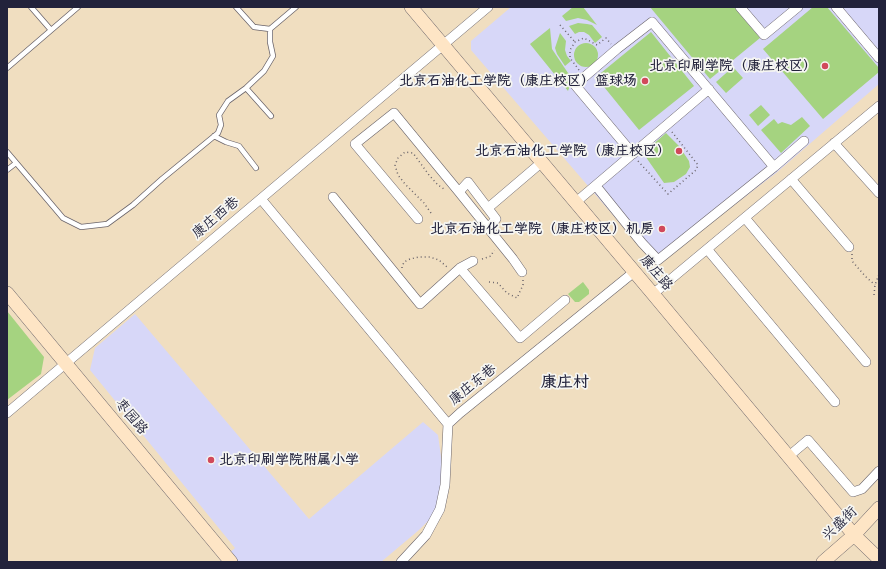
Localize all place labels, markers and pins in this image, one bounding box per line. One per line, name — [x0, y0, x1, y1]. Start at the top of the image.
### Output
place label: 北京印刷学院（康庄校区） — [649, 58, 817, 74]
marker: 北京印刷学院（康庄校区） — [820, 61, 830, 71]
place label: 北京石油化工学院（康庄校区）篮球场 — [399, 73, 637, 89]
marker: 北京石油化工学院（康庄校区）篮球场 — [640, 76, 650, 86]
place label: 北京石油化工学院（康庄校区） — [475, 143, 671, 159]
marker: 北京石油化工学院（康庄校区） — [674, 146, 684, 156]
place label: 北京石油化工学院（康庄校区）机房 — [430, 221, 654, 237]
marker: 北京石油化工学院（康庄校区）机房 — [657, 224, 667, 234]
place label: 北京印刷学院附属小学 — [219, 452, 359, 468]
marker: 北京印刷学院附属小学 — [206, 455, 216, 465]

